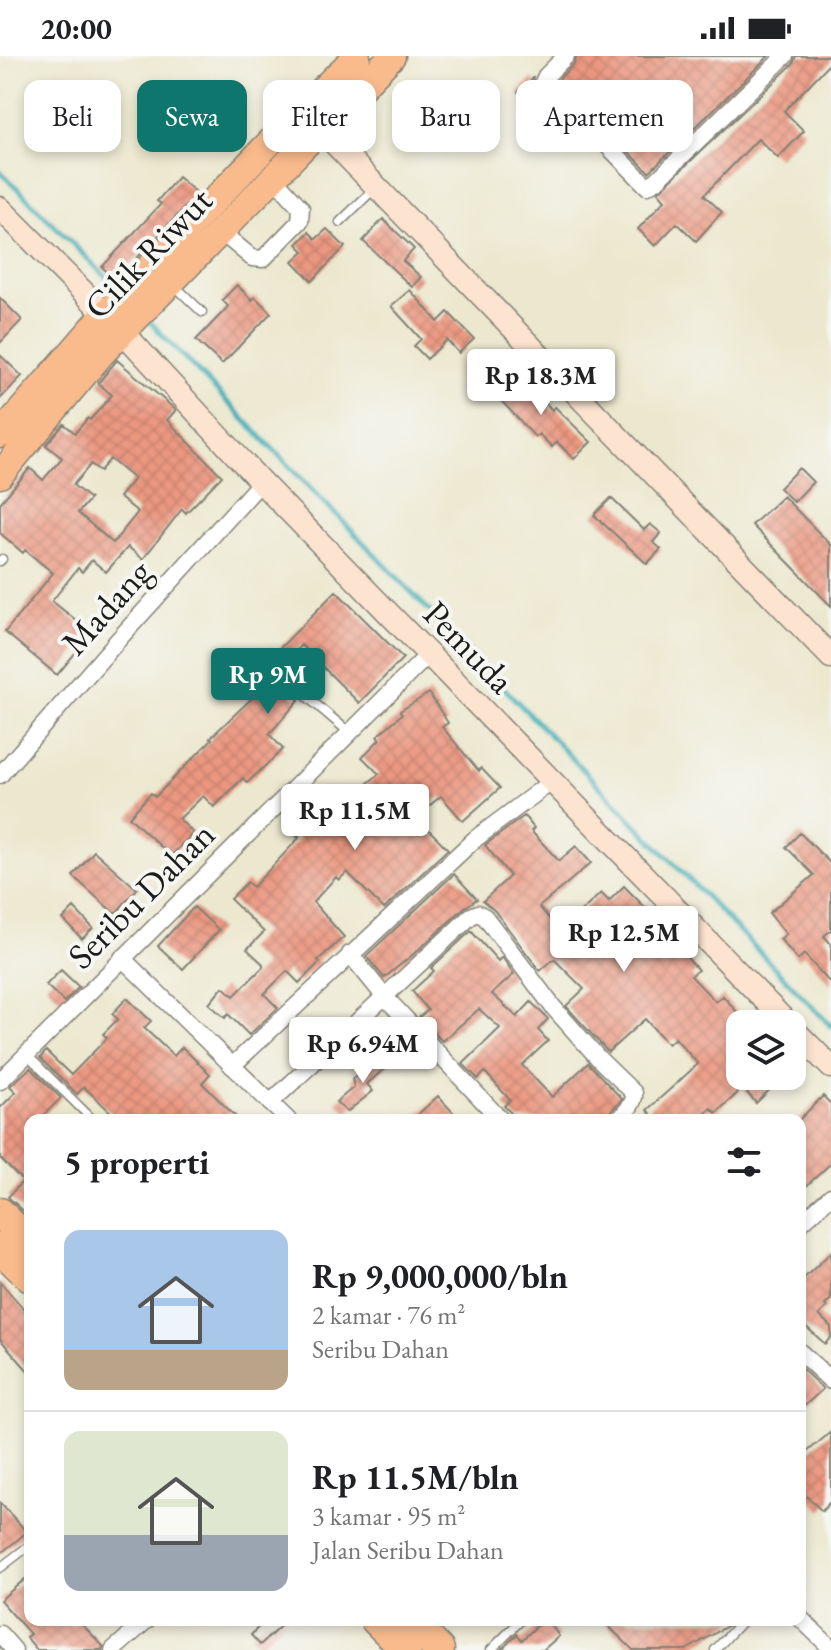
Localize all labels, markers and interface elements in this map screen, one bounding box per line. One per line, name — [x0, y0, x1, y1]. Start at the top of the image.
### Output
text: 20:00 — [40, 9, 112, 48]
chip: Beli — [24, 80, 121, 152]
chip: Sewa — [137, 80, 247, 152]
chip: Filter — [263, 80, 376, 152]
chip: Baru — [392, 80, 500, 152]
chip: Apartemen — [516, 80, 693, 152]
street label: Cilik Riwut — [74, 177, 223, 329]
pin: Rp 18.3M — [458, 349, 624, 417]
text: Rp 18.3M — [485, 358, 597, 392]
street label: Madang — [51, 549, 162, 665]
street label: Pemuda — [413, 591, 525, 704]
pin: Rp 9M — [212, 648, 324, 716]
text: Rp 9M — [229, 657, 307, 691]
pin: Rp 11.5M — [272, 784, 438, 852]
text: Rp 11.5M — [299, 793, 411, 827]
street label: Seribu Dahan — [57, 811, 225, 979]
pin: Rp 12.5M — [541, 906, 707, 974]
text: Rp 12.5M — [568, 915, 680, 949]
map controls — [726, 1010, 806, 1090]
button: layers — [726, 1010, 806, 1090]
pin: Rp 6.94M — [280, 1017, 446, 1085]
text: Rp 6.94M — [307, 1026, 419, 1060]
text: 5 properti — [64, 1140, 209, 1184]
icon: filters — [722, 1140, 766, 1184]
text: Rp 9,000,000/bln — [312, 1254, 568, 1298]
icon: home — [128, 1262, 224, 1358]
text: 2 kamar · 76 m² — [312, 1298, 465, 1332]
text: Seribu Dahan — [312, 1332, 449, 1366]
text: Rp 11.5M/bln — [312, 1455, 519, 1499]
icon: home — [128, 1463, 224, 1559]
text: 3 kamar · 95 m² — [312, 1499, 465, 1533]
text: Jalan Seribu Dahan — [312, 1533, 504, 1567]

